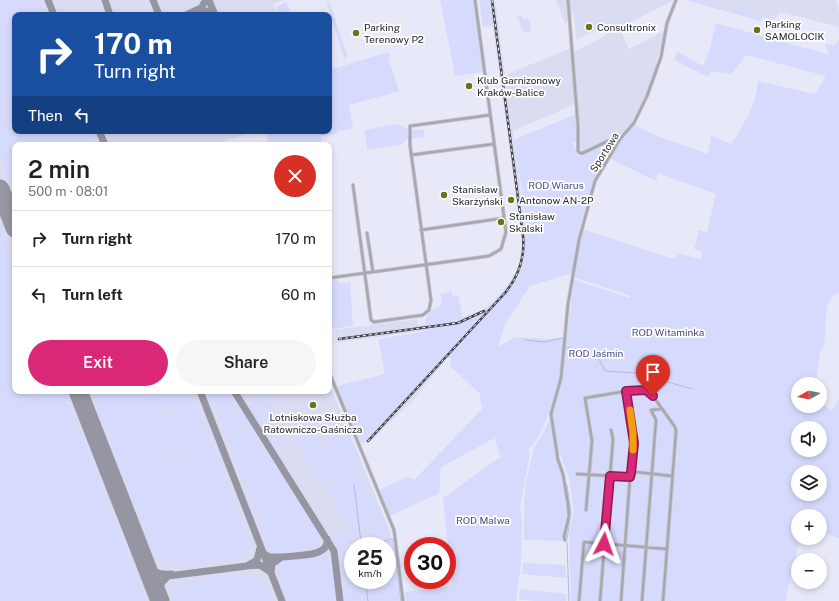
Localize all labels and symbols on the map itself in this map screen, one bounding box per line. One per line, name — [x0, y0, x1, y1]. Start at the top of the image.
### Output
place label: Parking SAMOLOCIK — [765, 18, 824, 42]
place label: Parking Terenowy P2 — [364, 21, 424, 45]
place label: Consultronix — [597, 21, 656, 33]
marker: Consultronix — [584, 22, 594, 32]
marker: Parking SAMOLOCIK — [752, 25, 762, 35]
marker: Parking Terenowy P2 — [351, 28, 361, 38]
place label: Klub Garnizonowy Kraków-Balice — [477, 74, 562, 98]
marker: Klub Garnizonowy Kraków-Balice — [464, 81, 474, 91]
street label: Sportowa — [587, 130, 621, 174]
park label: ROD Wiarus — [528, 179, 584, 191]
place label: Stanisław Skarżyński — [452, 183, 503, 207]
marker: Stanisław Skarżyński — [439, 190, 449, 200]
place label: Antonow AN-2P — [519, 194, 594, 206]
marker: Antonow AN-2P — [506, 195, 516, 205]
place label: Stanisław Skalski — [509, 210, 555, 234]
marker: Stanisław Skalski — [496, 217, 506, 227]
park label: ROD Witaminka — [632, 326, 704, 338]
park label: ROD Jaśmin — [569, 347, 624, 359]
pin — [636, 355, 670, 396]
north arrow — [791, 377, 827, 413]
marker: Lotniskowa Służba Ratowniczo-Gaśnicza — [308, 400, 318, 410]
place label: Lotniskowa Służba Ratowniczo-Gaśnicza — [264, 411, 362, 435]
park label: ROD Malwa — [456, 514, 510, 526]
position arrow — [583, 523, 625, 565]
speed limit sign: 30 — [404, 537, 456, 589]

